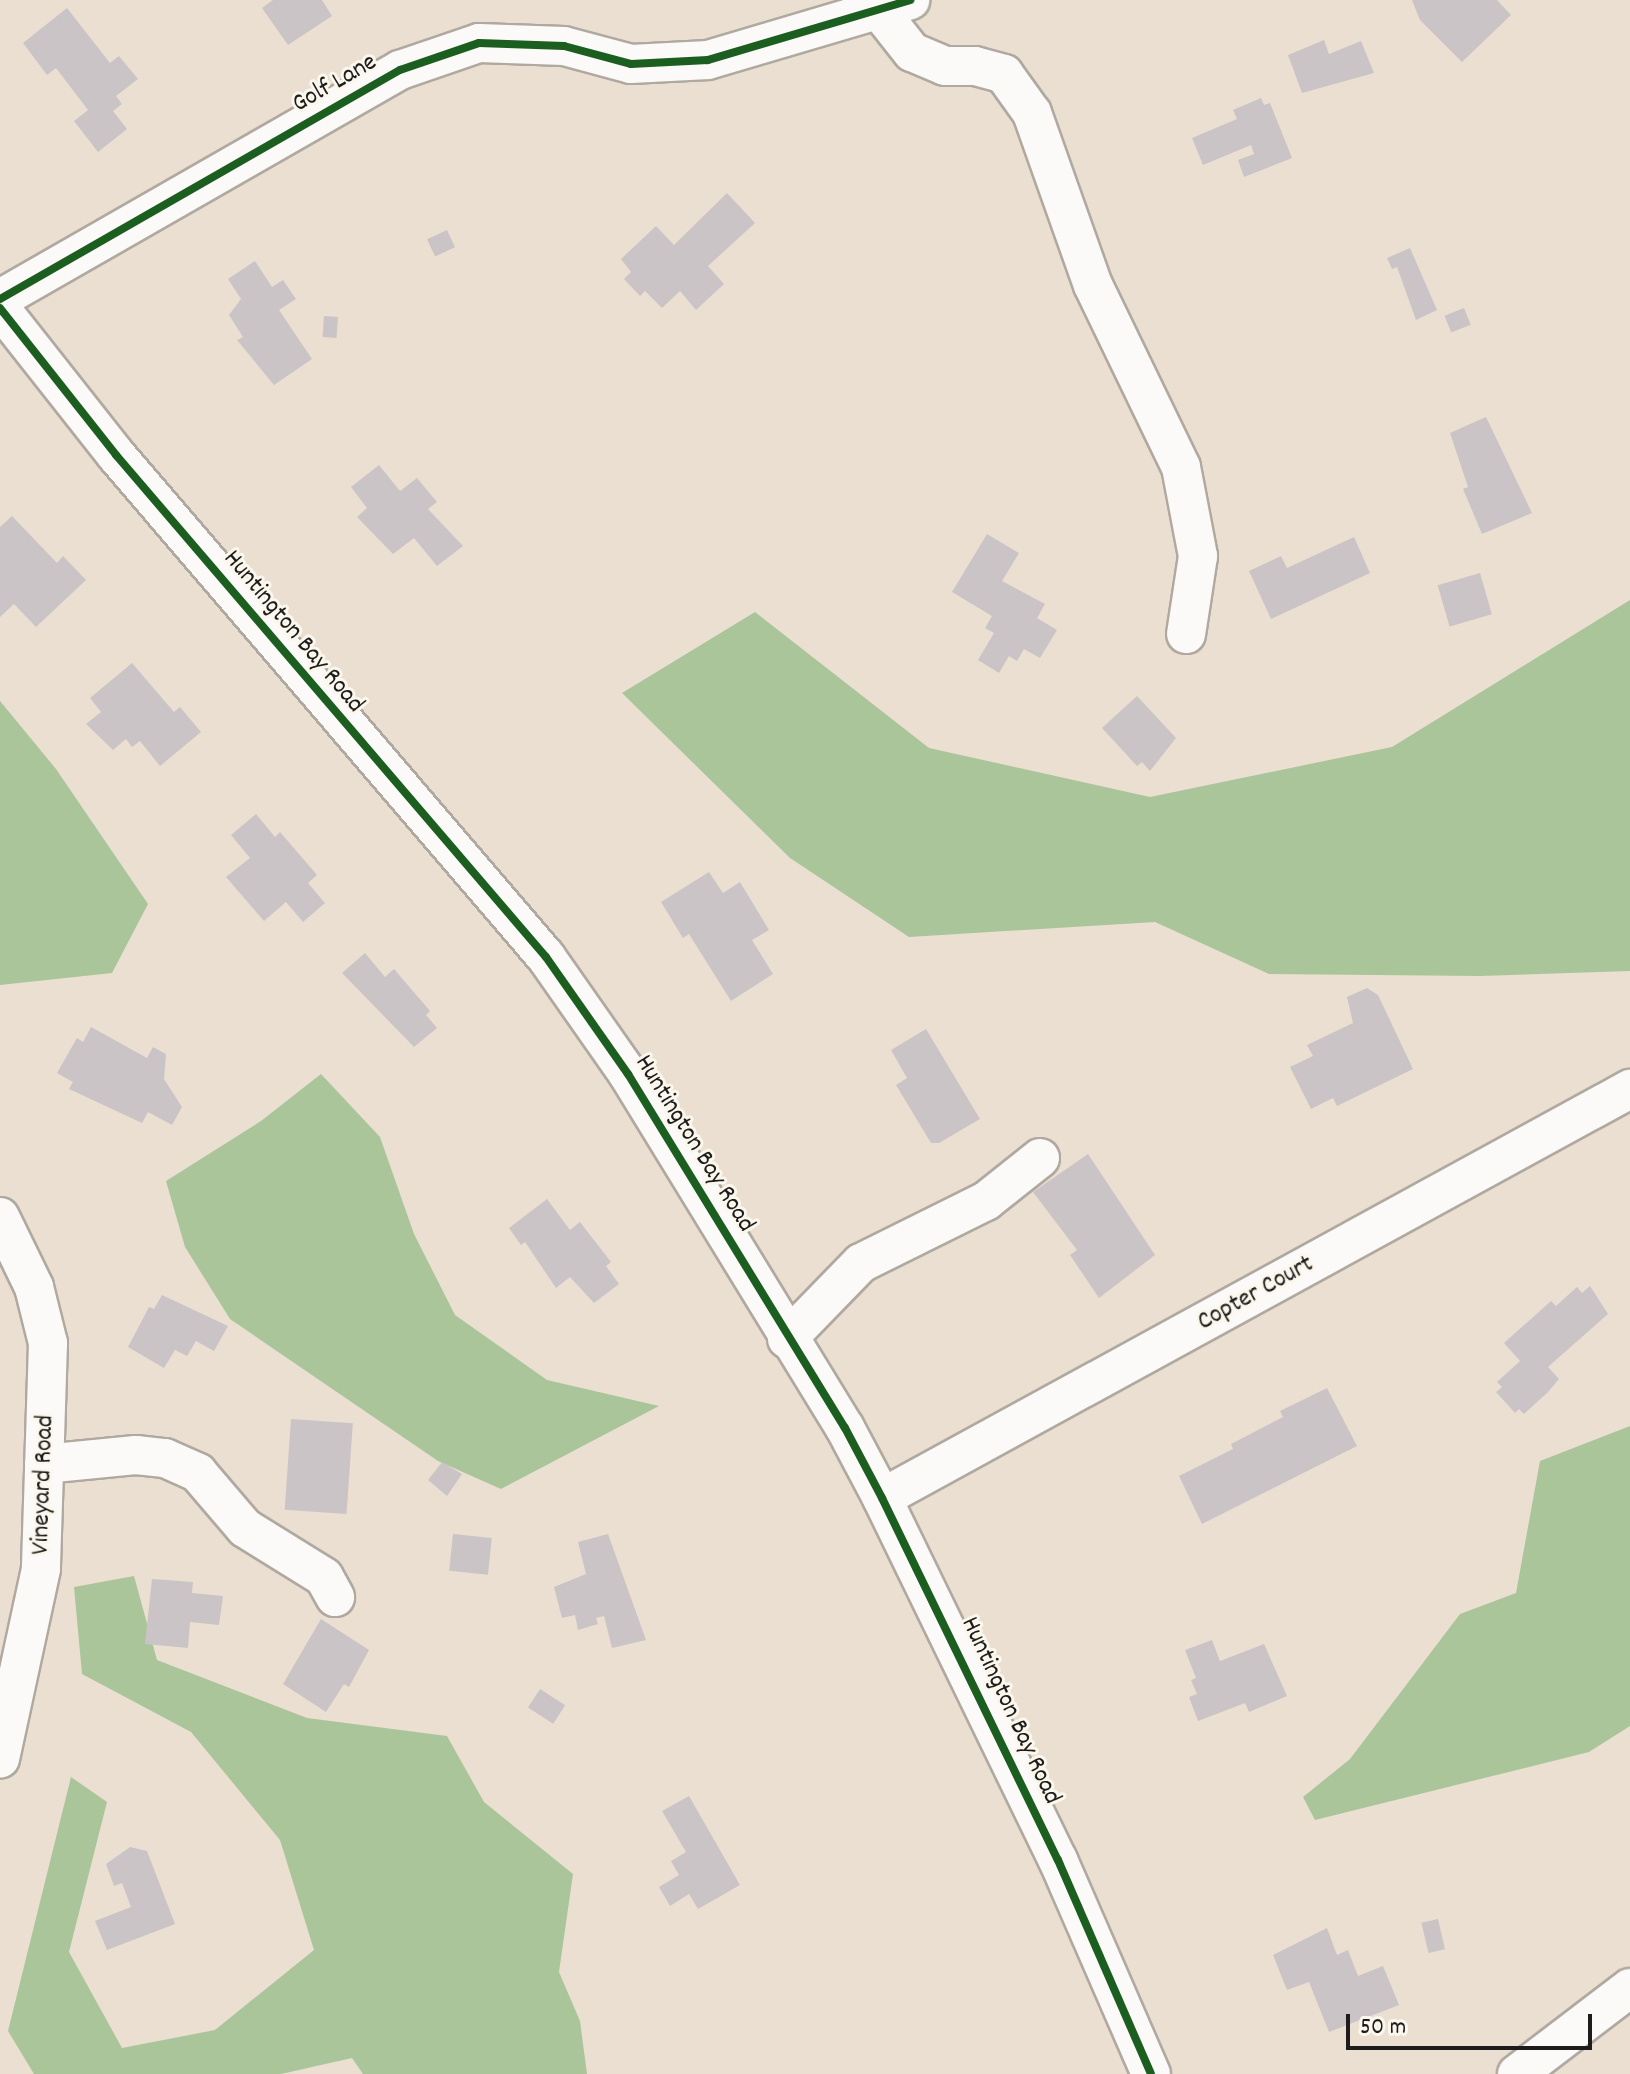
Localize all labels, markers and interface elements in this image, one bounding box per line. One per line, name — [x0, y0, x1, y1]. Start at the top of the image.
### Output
street label: Golf Lane — [287, 47, 383, 121]
street label: Huntington Bay Road — [216, 544, 370, 720]
street label: Huntington Bay Road — [627, 1050, 761, 1238]
street label: Copter Court — [1193, 1249, 1319, 1339]
street label: Vineyard Road — [26, 1415, 62, 1555]
street label: Huntington Bay Road — [953, 1612, 1067, 1810]
scale bar — [1350, 1998, 1596, 2048]
text: 50 m — [1360, 2011, 1406, 2045]

